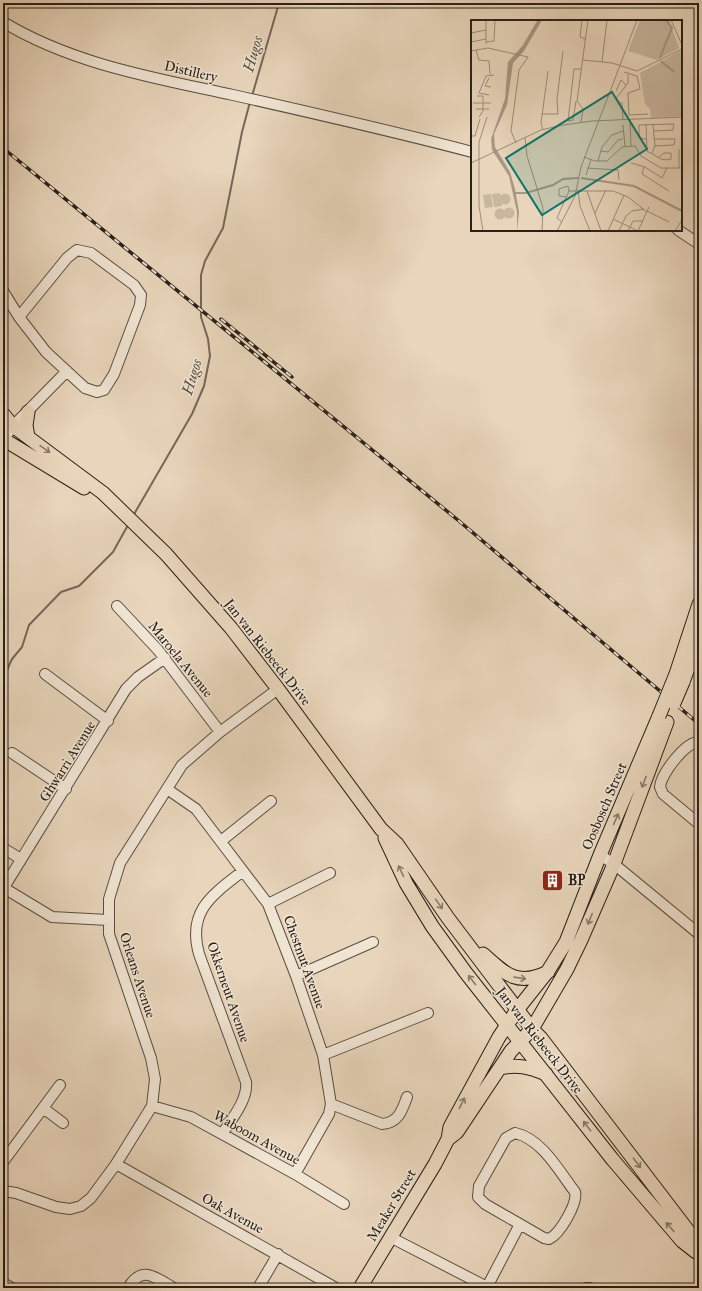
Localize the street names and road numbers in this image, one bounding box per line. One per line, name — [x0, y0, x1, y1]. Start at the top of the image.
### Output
street label: Distillery — [163, 57, 220, 86]
street label: Jan van Riebeeck Drive — [219, 594, 315, 710]
street label: Maroela Avenue — [145, 618, 217, 701]
street label: Ghwarri Avenue — [36, 717, 99, 805]
street label: Oosbosch Street — [578, 760, 631, 853]
street label: Chestnut Avenue — [280, 913, 329, 1011]
street label: Orleans Avenue — [116, 930, 159, 1020]
street label: Okkerneut Avenue — [203, 940, 254, 1045]
street label: Jan van Riebeeck Drive — [491, 982, 587, 1098]
street label: Waboom Avenue — [210, 1107, 303, 1168]
street label: Meaker Street — [363, 1166, 420, 1244]
street label: Oak Avenue — [199, 1189, 267, 1237]

